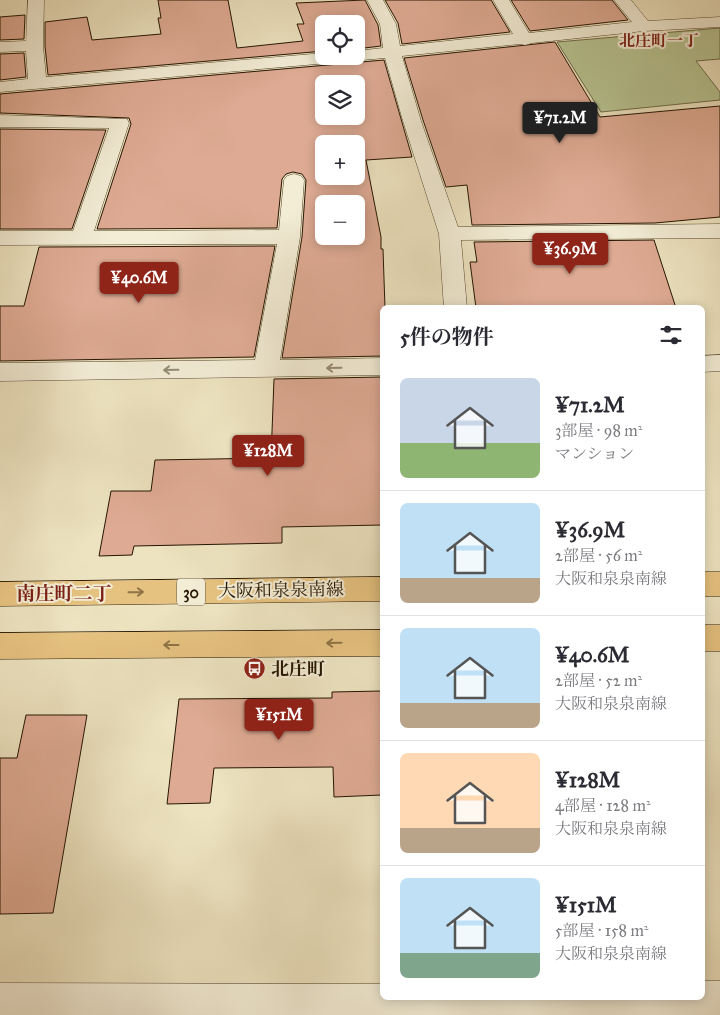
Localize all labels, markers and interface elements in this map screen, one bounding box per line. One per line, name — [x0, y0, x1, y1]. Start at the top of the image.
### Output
map controls — [315, 15, 365, 245]
button: locate — [315, 15, 365, 65]
district label: 北庄町一丁 — [619, 31, 699, 50]
button: layers — [315, 75, 365, 125]
pin: ¥71.2M — [519, 102, 601, 144]
text: ¥71.2M — [533, 108, 587, 127]
button: + — [315, 135, 365, 185]
button: − — [315, 195, 365, 245]
pin: ¥36.9M — [529, 232, 611, 275]
text: ¥36.9M — [543, 239, 597, 258]
pin: ¥40.6M — [98, 262, 180, 304]
text: ¥40.6M — [111, 268, 167, 287]
icon: filters — [657, 321, 685, 349]
text: 5件の物件 — [400, 324, 494, 350]
one-way arrow — [326, 363, 342, 373]
one-way arrow — [164, 365, 180, 375]
text: ¥71.2M — [555, 392, 625, 418]
icon: home — [440, 398, 500, 458]
text: 3部屋 · 98 m² — [555, 421, 642, 440]
pin: ¥128M — [233, 434, 303, 477]
text: ¥128M — [243, 441, 293, 460]
text: マンション — [555, 444, 634, 463]
text: ¥36.9M — [555, 517, 625, 543]
icon: home — [440, 523, 500, 583]
text: 2部屋 · 56 m² — [555, 546, 642, 565]
text: 大阪和泉泉南線 — [555, 569, 667, 588]
road number: 30 — [177, 578, 205, 606]
street label: 大阪和泉泉南線 — [218, 578, 344, 602]
district label: 南庄町二丁 — [16, 582, 112, 605]
one-way arrow — [128, 588, 144, 597]
one-way arrow — [326, 638, 342, 648]
one-way arrow — [164, 640, 180, 650]
text: ¥40.6M — [555, 642, 630, 668]
icon: home — [440, 648, 500, 708]
bus stop icon: 北庄町 — [243, 657, 267, 681]
place label: 北庄町 — [271, 658, 325, 680]
text: 2部屋 · 52 m² — [555, 671, 642, 690]
text: 大阪和泉泉南線 — [555, 694, 667, 713]
pin: ¥151M — [244, 698, 314, 741]
text: ¥151M — [256, 705, 302, 724]
text: ¥128M — [555, 767, 620, 793]
icon: home — [440, 773, 500, 833]
text: 4部屋 · 128 m² — [555, 796, 651, 815]
text: 大阪和泉泉南線 — [555, 819, 667, 838]
text: ¥151M — [555, 892, 617, 918]
icon: home — [440, 898, 500, 958]
text: 5部屋 · 158 m² — [555, 921, 649, 940]
text: 大阪和泉泉南線 — [555, 944, 667, 963]

